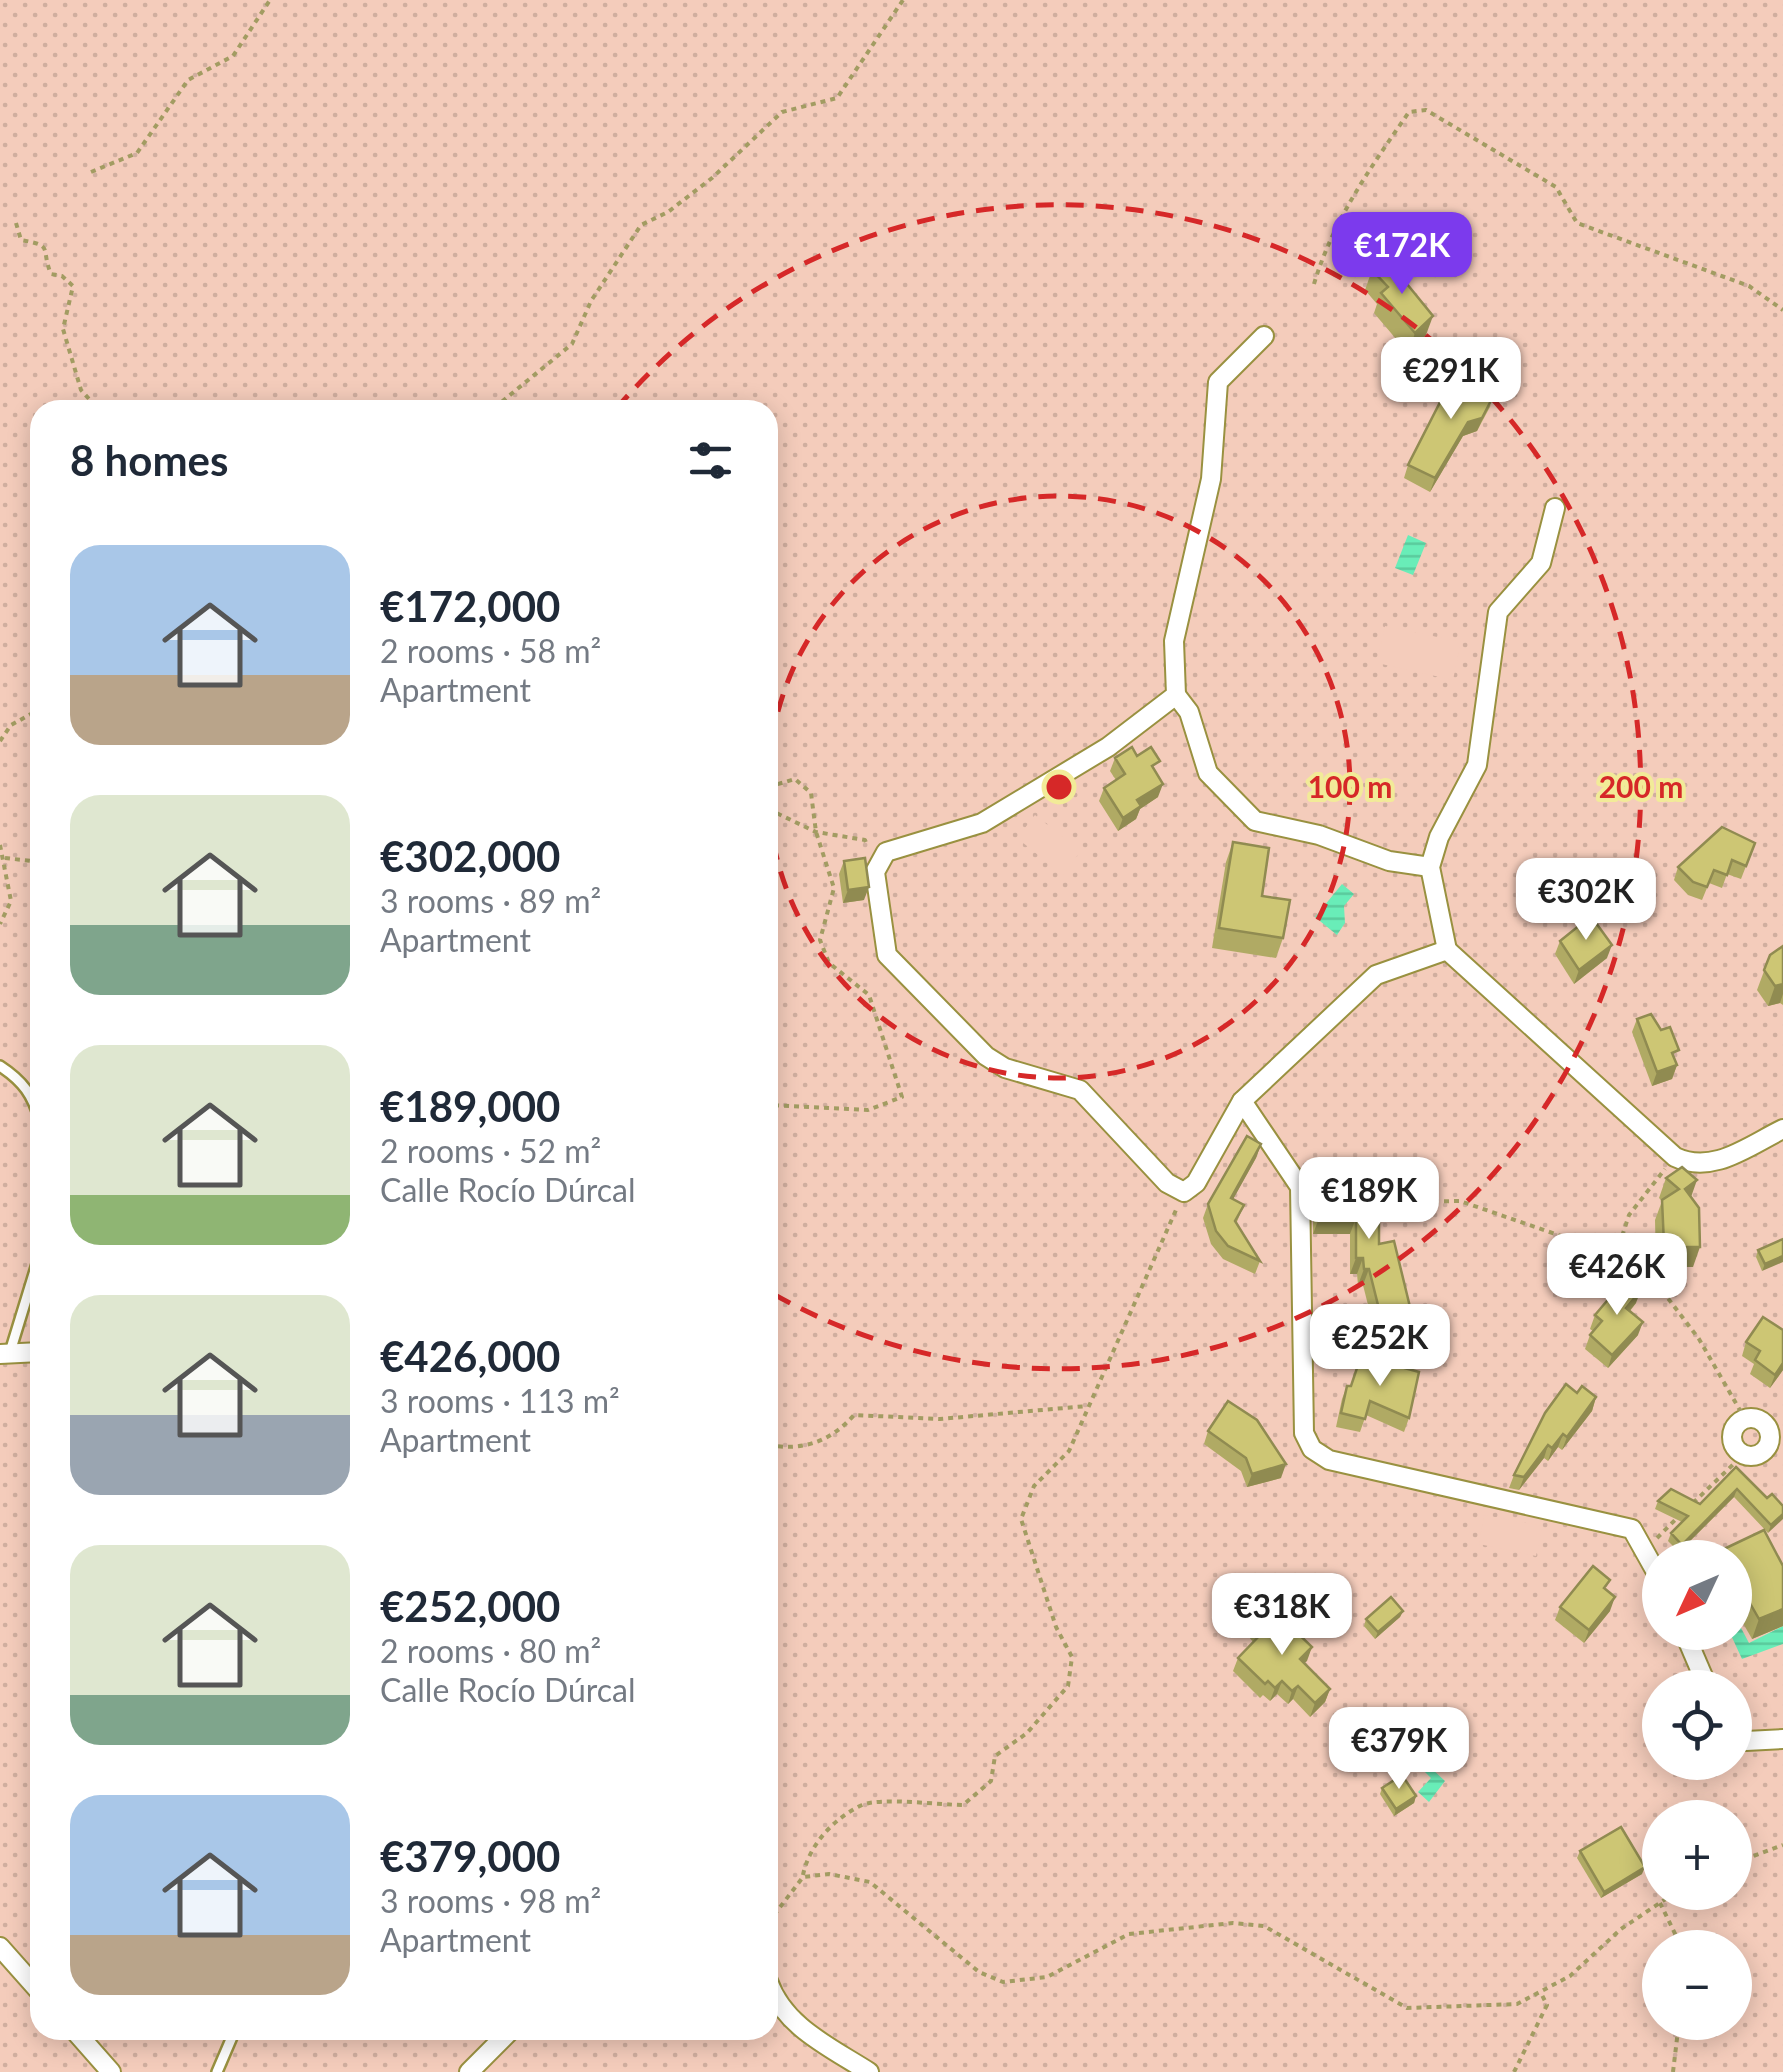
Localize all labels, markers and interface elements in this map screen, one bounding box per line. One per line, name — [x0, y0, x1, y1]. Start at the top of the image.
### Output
pin: €172K — [1332, 212, 1472, 297]
text: €172K — [1354, 225, 1450, 264]
pin: €291K — [1381, 337, 1521, 422]
text: €291K — [1403, 350, 1499, 389]
icon: filters — [683, 433, 738, 488]
text: 8 homes — [70, 435, 228, 485]
text: €172,000 — [380, 581, 560, 631]
icon: home — [150, 585, 270, 705]
text: 2 rooms · 58 m² — [380, 631, 601, 670]
text: Apartment — [380, 670, 531, 709]
text: 100 m — [1308, 768, 1392, 804]
text: 200 m — [1599, 768, 1683, 804]
centre of rings — [1041, 769, 1077, 805]
text: €302,000 — [380, 831, 560, 881]
icon: home — [150, 835, 270, 955]
pin: €302K — [1516, 858, 1656, 943]
text: €302K — [1538, 871, 1634, 910]
text: 3 rooms · 89 m² — [380, 881, 601, 920]
text: Apartment — [380, 920, 531, 959]
text: €189,000 — [380, 1081, 560, 1131]
icon: home — [150, 1085, 270, 1205]
text: 2 rooms · 52 m² — [380, 1131, 601, 1170]
pin: €189K — [1299, 1157, 1439, 1242]
text: Calle Rocío Dúrcal — [380, 1170, 636, 1209]
text: €189K — [1321, 1170, 1417, 1209]
pin: €426K — [1547, 1233, 1687, 1318]
text: €426K — [1569, 1246, 1665, 1285]
pin: €252K — [1310, 1304, 1450, 1389]
text: €252K — [1332, 1317, 1428, 1356]
text: €426,000 — [380, 1331, 560, 1381]
icon: home — [150, 1335, 270, 1455]
text: 3 rooms · 113 m² — [380, 1381, 620, 1420]
text: Apartment — [380, 1420, 531, 1459]
north arrow — [1642, 1540, 1752, 1650]
map controls — [1642, 1540, 1752, 2040]
pin: €318K — [1212, 1573, 1352, 1658]
text: €252,000 — [380, 1581, 560, 1631]
icon: home — [150, 1585, 270, 1705]
text: €318K — [1234, 1586, 1330, 1625]
text: 2 rooms · 80 m² — [380, 1631, 601, 1670]
text: Calle Rocío Dúrcal — [380, 1670, 636, 1709]
button: locate — [1642, 1670, 1752, 1780]
pin: €379K — [1329, 1707, 1469, 1792]
text: €379K — [1351, 1720, 1447, 1759]
button: + — [1642, 1800, 1752, 1910]
text: €379,000 — [380, 1831, 560, 1881]
icon: home — [150, 1835, 270, 1955]
text: 3 rooms · 98 m² — [380, 1881, 601, 1920]
text: Apartment — [380, 1920, 531, 1959]
button: − — [1642, 1930, 1752, 2040]

